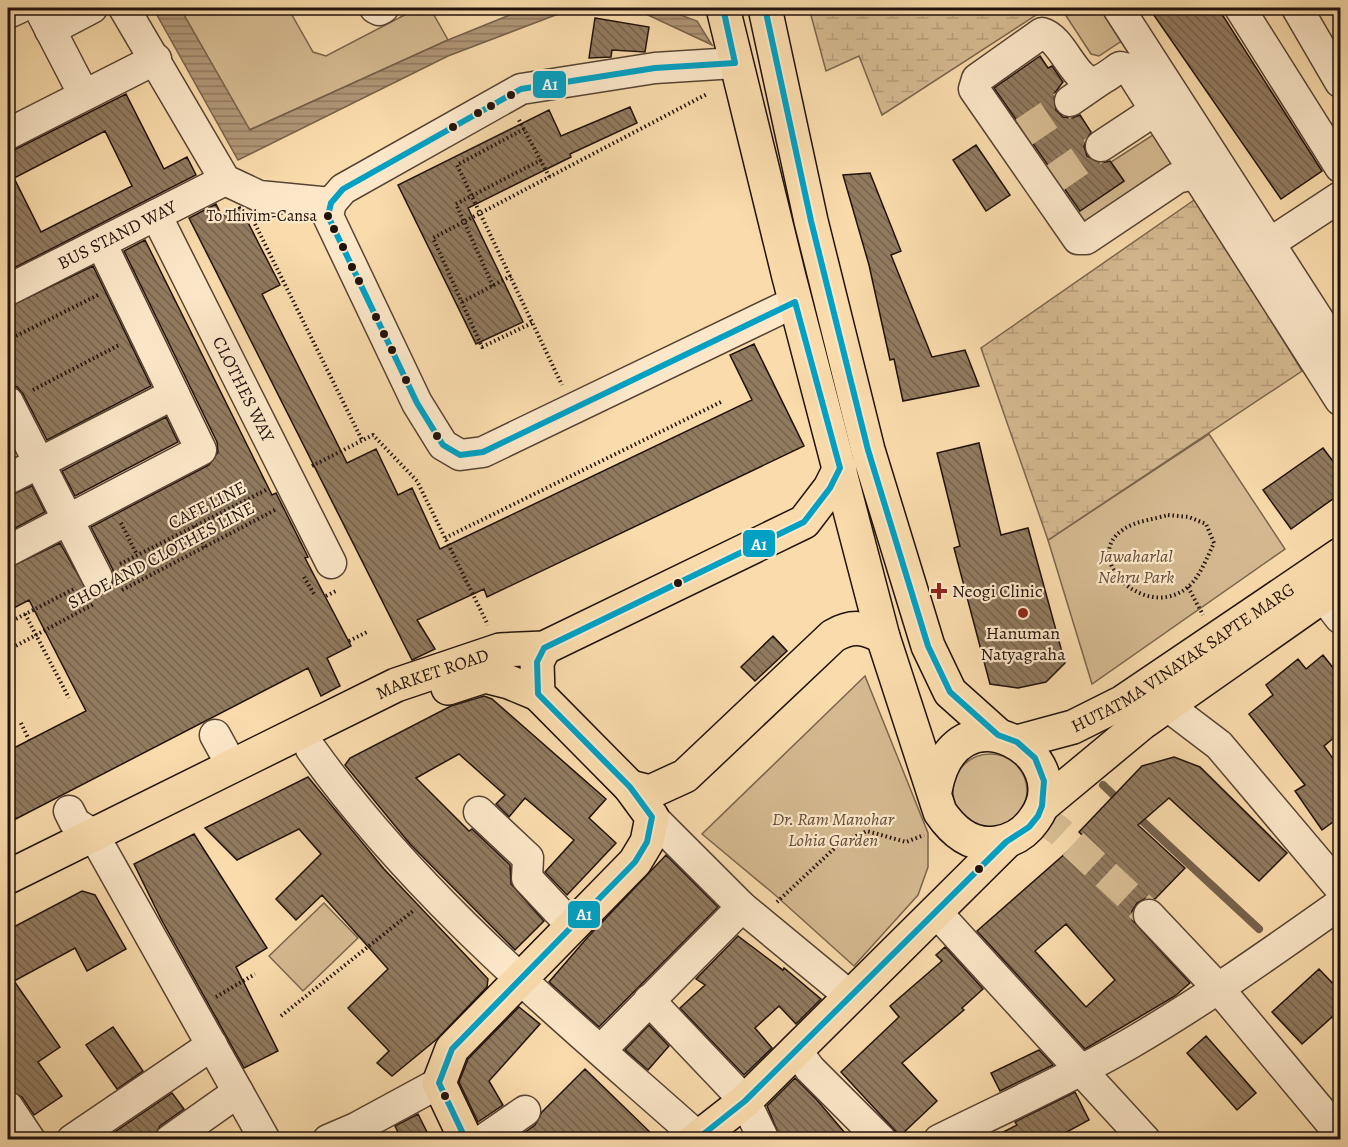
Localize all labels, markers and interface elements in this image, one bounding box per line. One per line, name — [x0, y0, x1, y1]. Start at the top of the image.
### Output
line badge: A1 — [532, 70, 567, 99]
text: A1 — [541, 74, 558, 96]
unlabelled marker — [505, 89, 517, 101]
unlabelled marker — [485, 100, 497, 112]
unlabelled marker — [472, 107, 484, 119]
unlabelled marker — [447, 121, 459, 133]
street label: BUS STAND WAY — [53, 194, 182, 275]
place label: To Thivim-Cansa — [207, 205, 318, 227]
marker: To Thivim-Cansa — [322, 210, 334, 222]
unlabelled marker — [328, 223, 340, 235]
unlabelled marker — [337, 241, 349, 253]
unlabelled marker — [346, 261, 358, 273]
unlabelled marker — [353, 275, 365, 287]
unlabelled marker — [370, 311, 382, 323]
unlabelled marker — [378, 328, 390, 340]
street label: CLOTHES WAY — [207, 332, 281, 447]
unlabelled marker — [386, 344, 398, 356]
unlabelled marker — [400, 374, 412, 386]
unlabelled marker — [431, 430, 443, 442]
street label: CAFE LINE — [164, 475, 250, 535]
street label: SHOE AND CLOTHES LINE — [64, 496, 258, 614]
line badge: A1 — [742, 529, 776, 558]
text: A1 — [750, 534, 767, 556]
park label: Jawaharlal Nehru Park — [1098, 544, 1174, 589]
unlabelled marker — [672, 577, 684, 589]
street label: HUTATMA VINAYAK SAPTE MARG — [1067, 577, 1299, 738]
place label: Neogi Clinic — [952, 579, 1043, 603]
marker: Neogi Clinic — [930, 582, 948, 600]
marker: Hanuman Natyagraha — [1016, 606, 1030, 620]
place label: Hanuman Natyagraha — [980, 621, 1066, 666]
street label: MARKET ROAD — [372, 643, 492, 705]
park label: Dr. Ram Manohar Lohia Garden — [772, 807, 895, 852]
unlabelled marker — [973, 863, 985, 875]
line badge: A1 — [567, 900, 601, 929]
text: A1 — [575, 904, 592, 926]
unlabelled marker — [439, 1090, 451, 1102]

